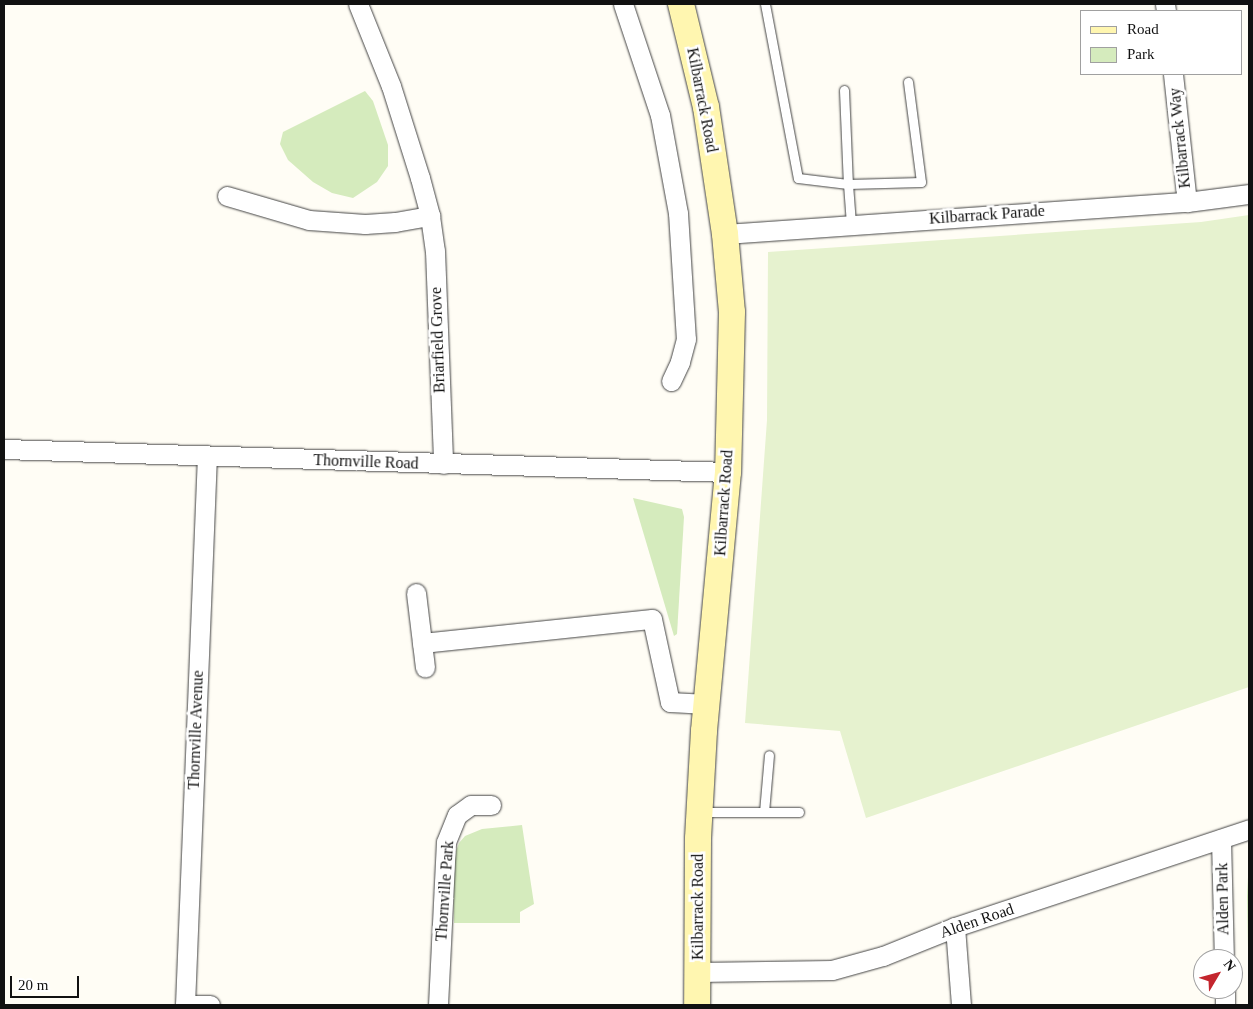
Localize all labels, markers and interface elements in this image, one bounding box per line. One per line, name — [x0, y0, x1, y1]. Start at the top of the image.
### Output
legend — [1080, 10, 1243, 75]
text: Road — [1127, 21, 1159, 37]
street label: Kilbarrack Road — [682, 46, 722, 154]
text: Park — [1127, 46, 1155, 62]
street label: Kilbarrack Way — [1165, 87, 1195, 189]
street label: Kilbarrack Parade — [929, 201, 1045, 229]
street label: Briarfield Grove — [427, 287, 449, 393]
street label: Kilbarrack Road — [711, 449, 737, 557]
street label: Thornville Road — [313, 451, 419, 473]
street label: Thornville Avenue — [184, 670, 208, 790]
street label: Thornville Park — [432, 840, 458, 942]
street label: Kilbarrack Road — [688, 854, 708, 960]
street label: Alden Park — [1213, 863, 1233, 935]
street label: Alden Road — [938, 899, 1016, 943]
north arrow — [1193, 949, 1243, 999]
text: N — [1221, 957, 1239, 974]
scale bar — [12, 966, 81, 998]
text: 20 m — [18, 977, 48, 993]

